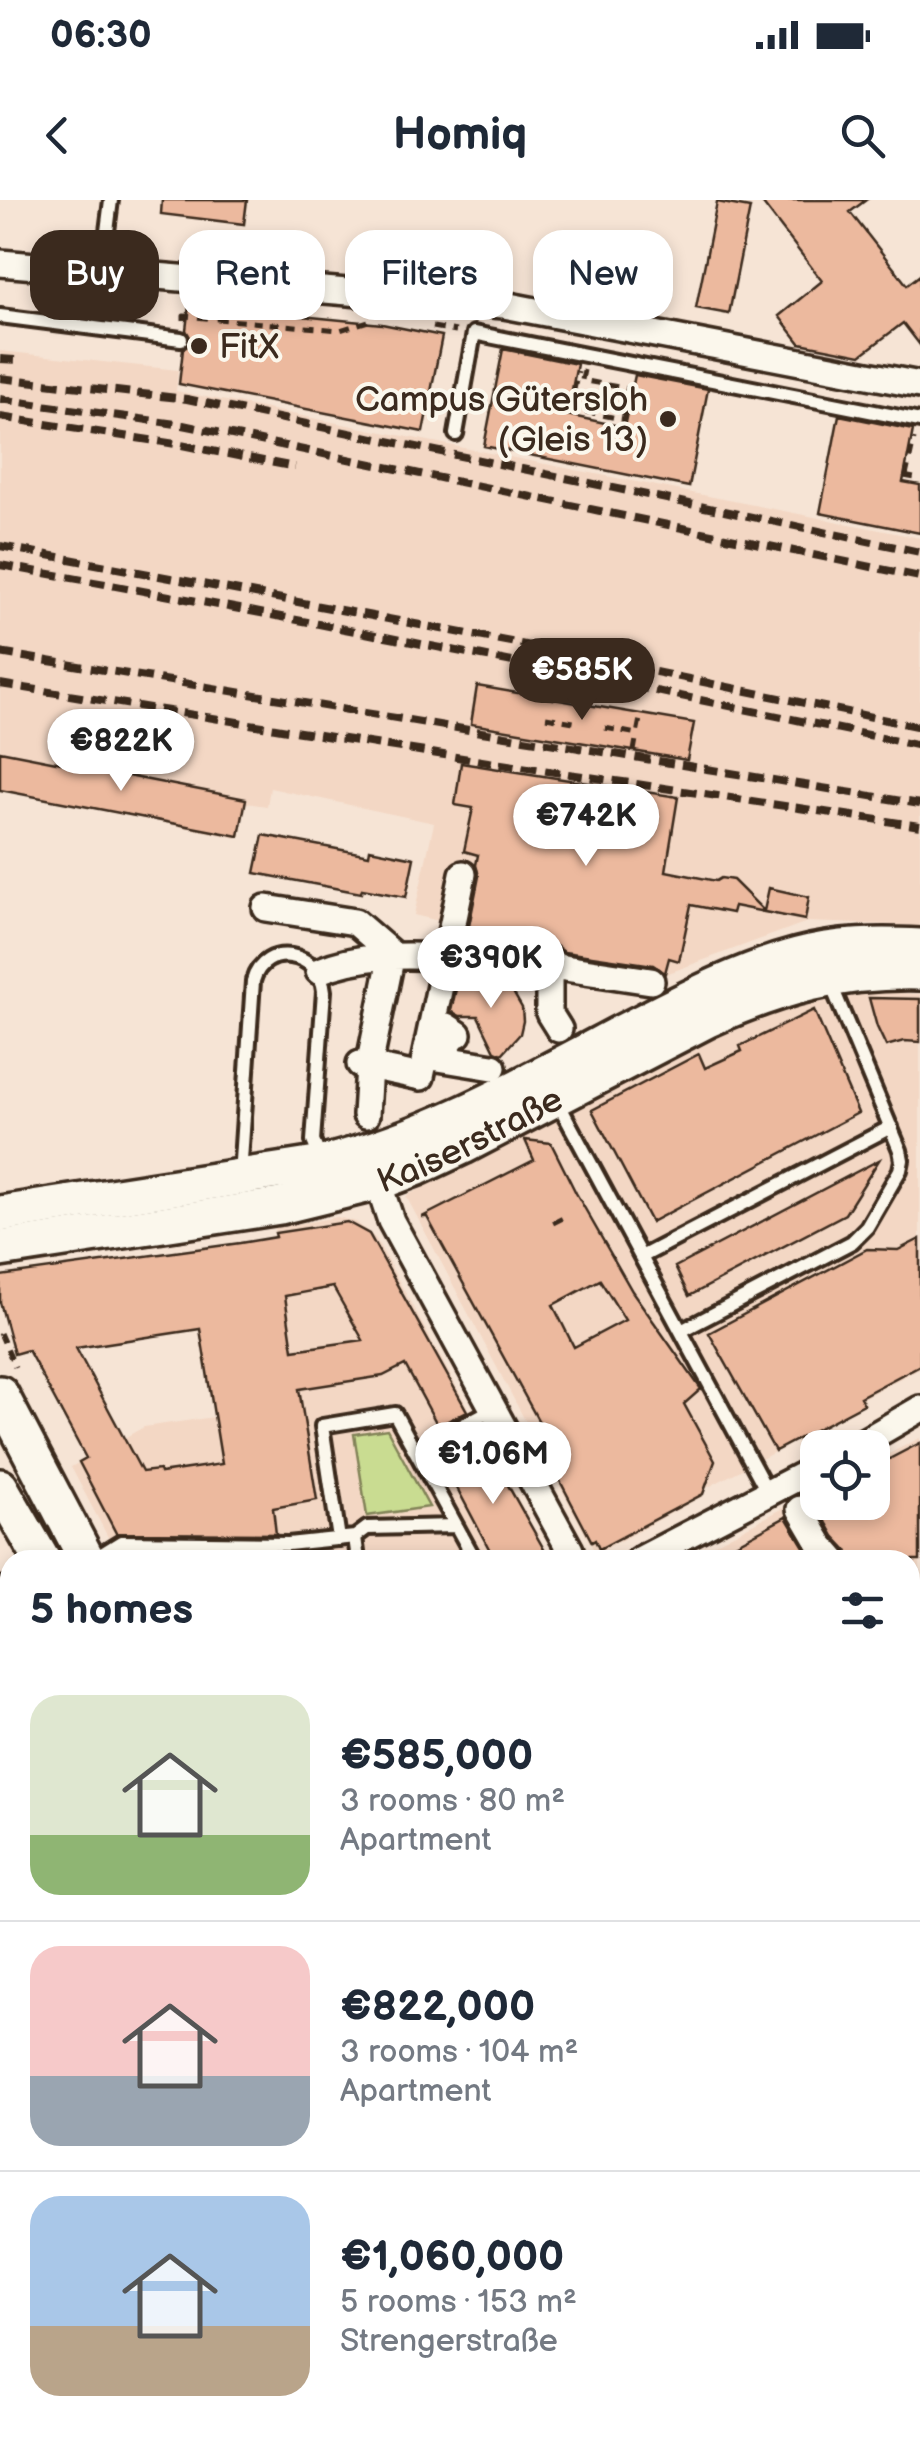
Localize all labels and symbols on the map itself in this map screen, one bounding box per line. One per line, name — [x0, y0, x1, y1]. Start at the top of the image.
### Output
place label: FitX — [219, 326, 279, 369]
marker: FitX — [188, 335, 210, 357]
place label: Campus Gütersloh (Gleis 13) — [355, 379, 648, 462]
marker: Campus Gütersloh (Gleis 13) — [657, 408, 679, 430]
pin: €585K — [512, 638, 652, 723]
pin: €822K — [51, 709, 191, 794]
pin: €742K — [516, 784, 656, 869]
pin: €390K — [421, 926, 561, 1011]
street label: Kaiserstraße — [371, 1078, 570, 1203]
pin: €1.06M — [412, 1422, 574, 1507]

